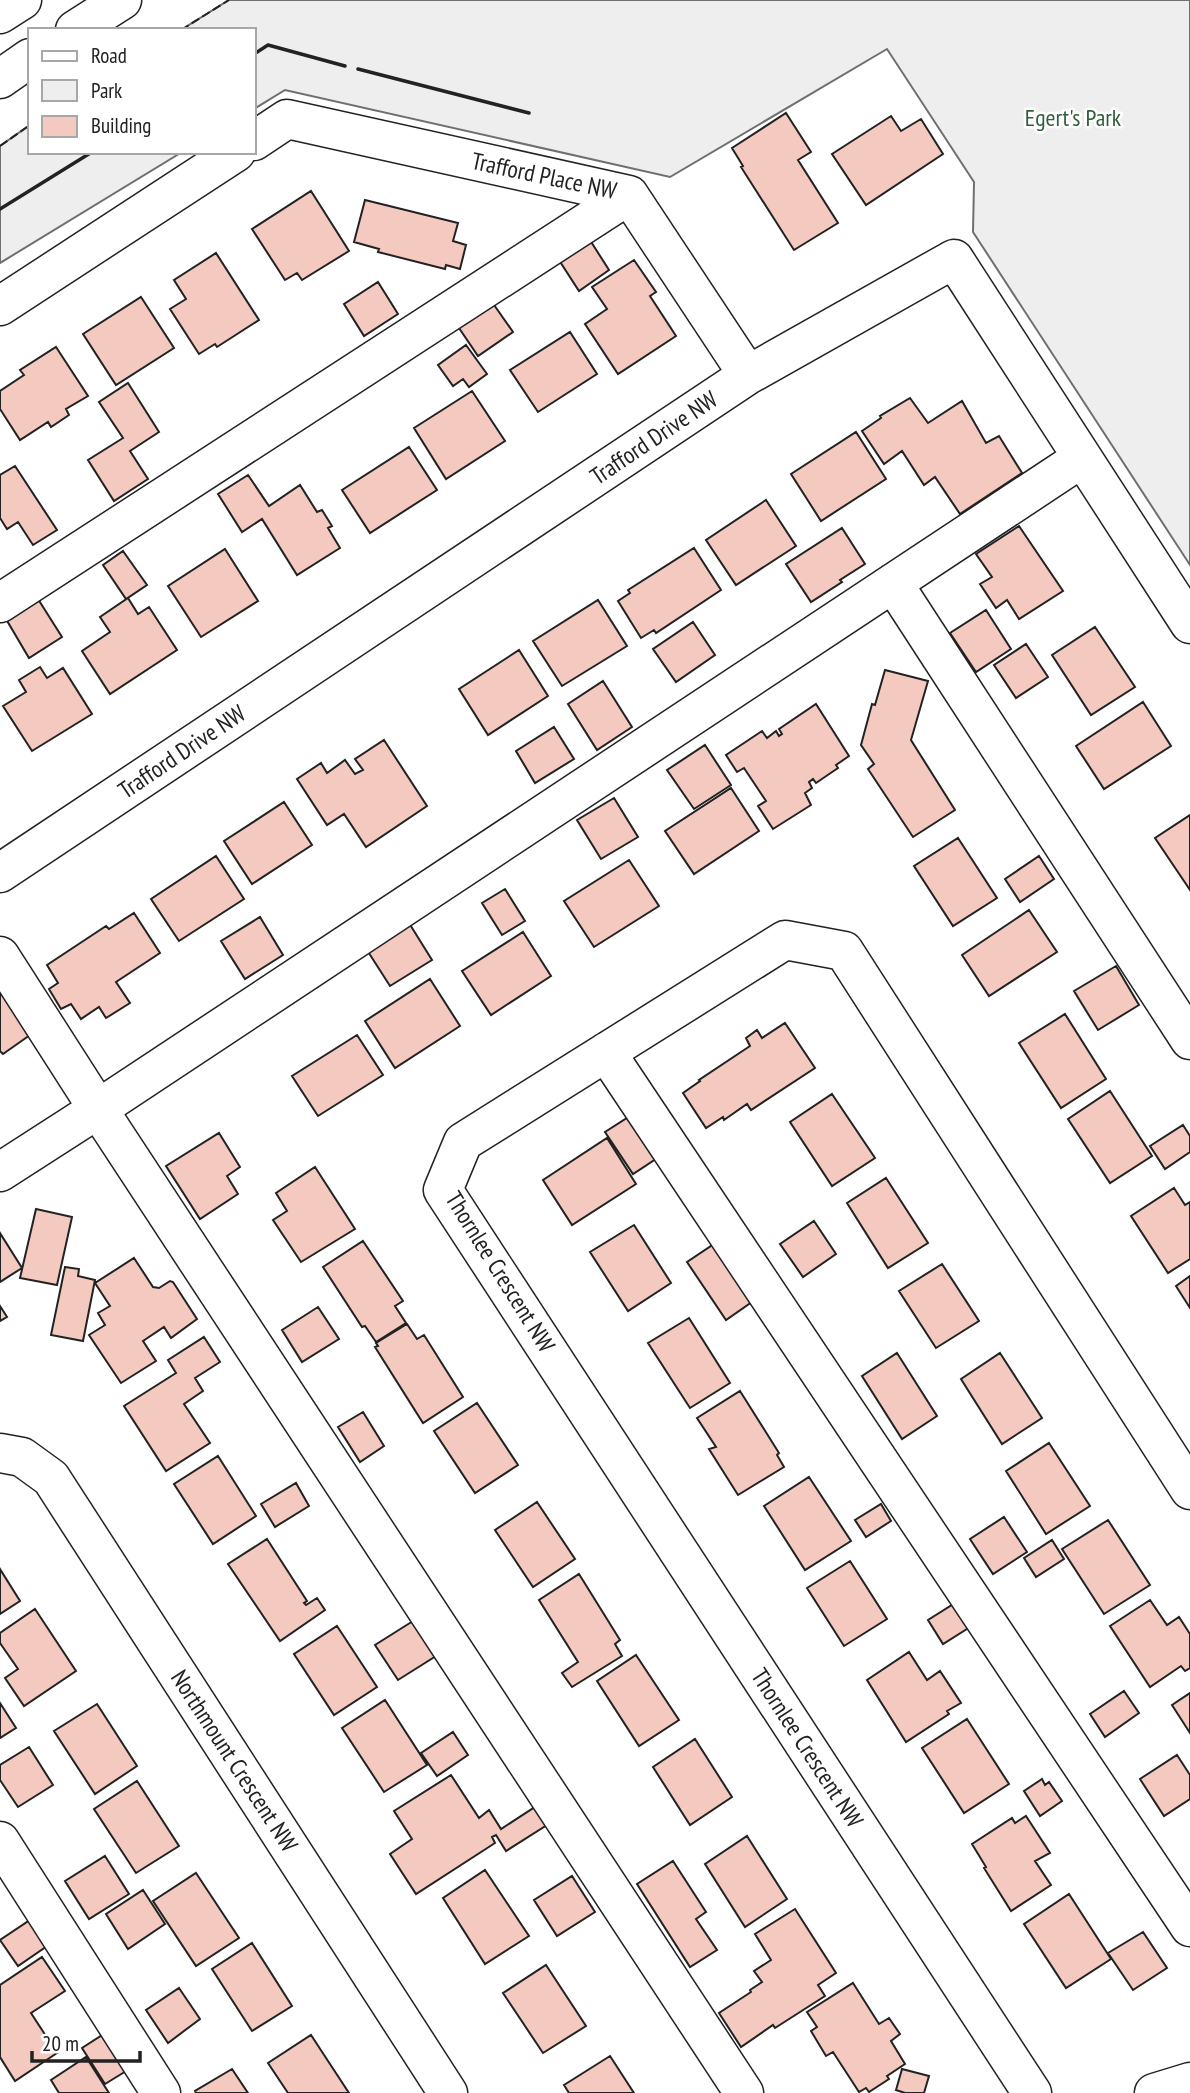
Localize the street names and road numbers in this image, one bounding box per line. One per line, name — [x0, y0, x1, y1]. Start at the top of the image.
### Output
street label: Trafford Place NW — [469, 145, 620, 206]
street label: Trafford Drive NW — [584, 384, 723, 492]
street label: Trafford Drive NW — [112, 698, 251, 806]
street label: Thornlee Crescent NW — [439, 1186, 562, 1358]
street label: Thornlee Crescent NW — [744, 1662, 870, 1833]
street label: Northmount Crescent NW — [164, 1664, 305, 1858]

